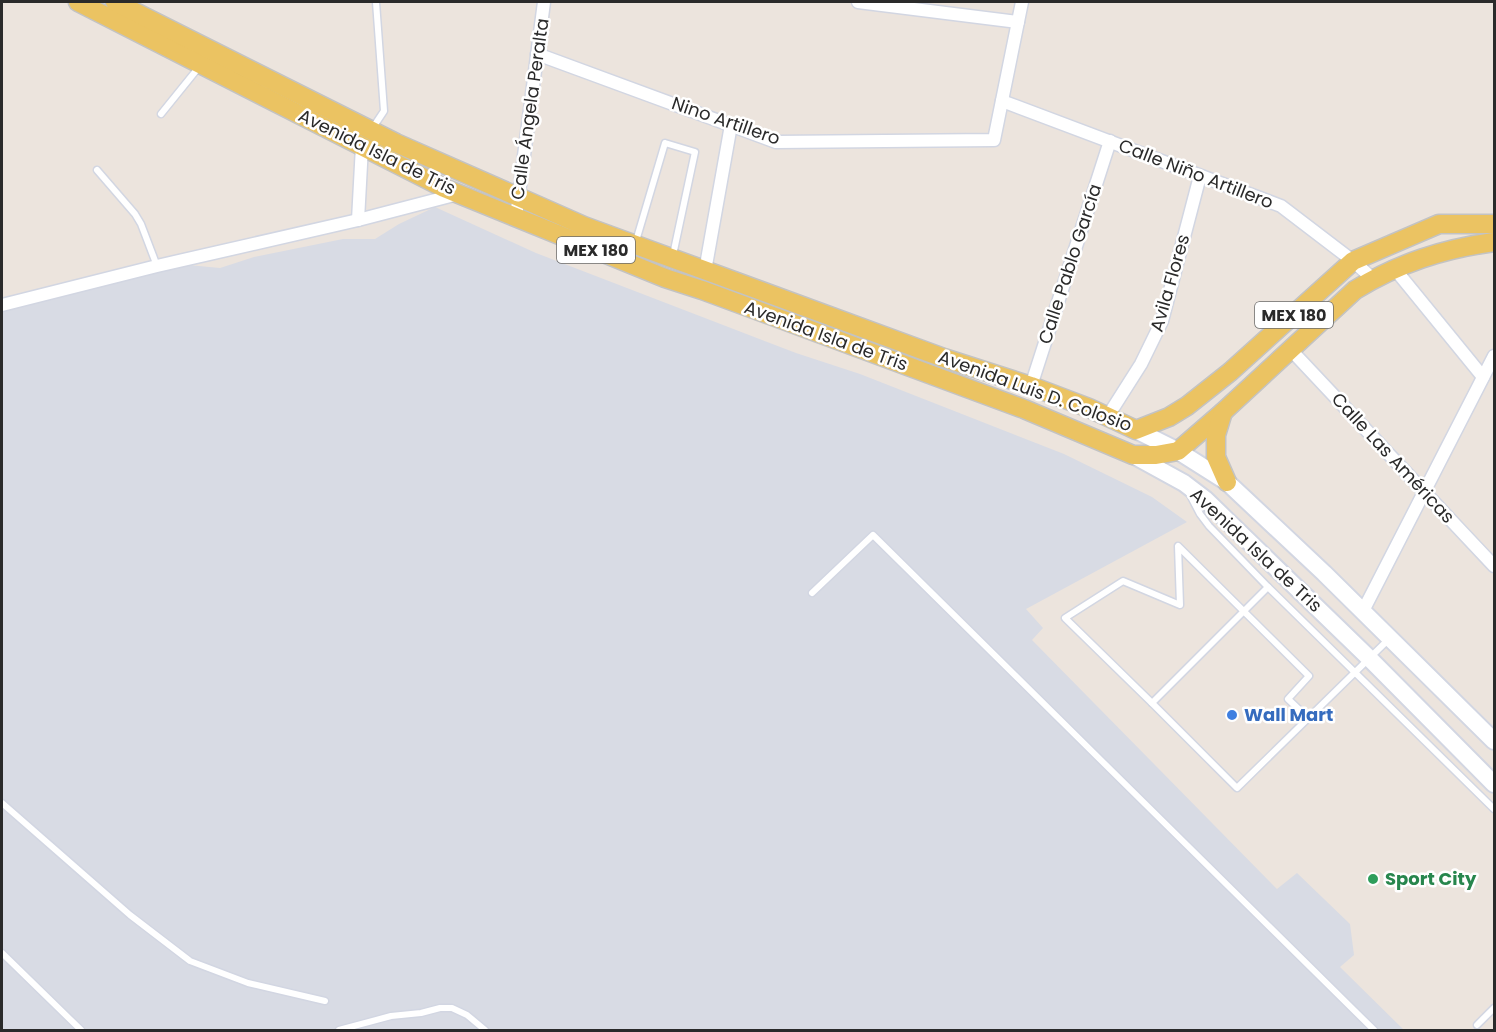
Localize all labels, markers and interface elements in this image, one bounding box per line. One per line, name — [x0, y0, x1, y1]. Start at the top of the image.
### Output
street label: Calle Ángela Peralta — [504, 17, 555, 201]
street label: Nino Artillero — [669, 90, 784, 151]
street label: Avenida Isla de Tris — [294, 103, 460, 201]
street label: Calle Niño Artillero — [1115, 132, 1277, 215]
street label: Calle Pablo García — [1032, 181, 1107, 347]
street label: Avila Flores — [1144, 231, 1195, 335]
road number: MEX 180 — [557, 237, 635, 263]
street label: Avenida Isla de Tris — [741, 294, 911, 377]
road number: MEX 180 — [1255, 302, 1333, 328]
street label: Avenida Luis D. Colosio — [935, 344, 1136, 437]
street label: Calle Las Américas — [1326, 387, 1461, 529]
street label: Avenida Isla de Tris — [1185, 482, 1328, 617]
place label: Wall Mart — [1244, 702, 1333, 727]
marker: Wall Mart — [1225, 708, 1239, 722]
place label: Sport City — [1385, 866, 1477, 891]
marker: Sport City — [1366, 872, 1380, 886]

